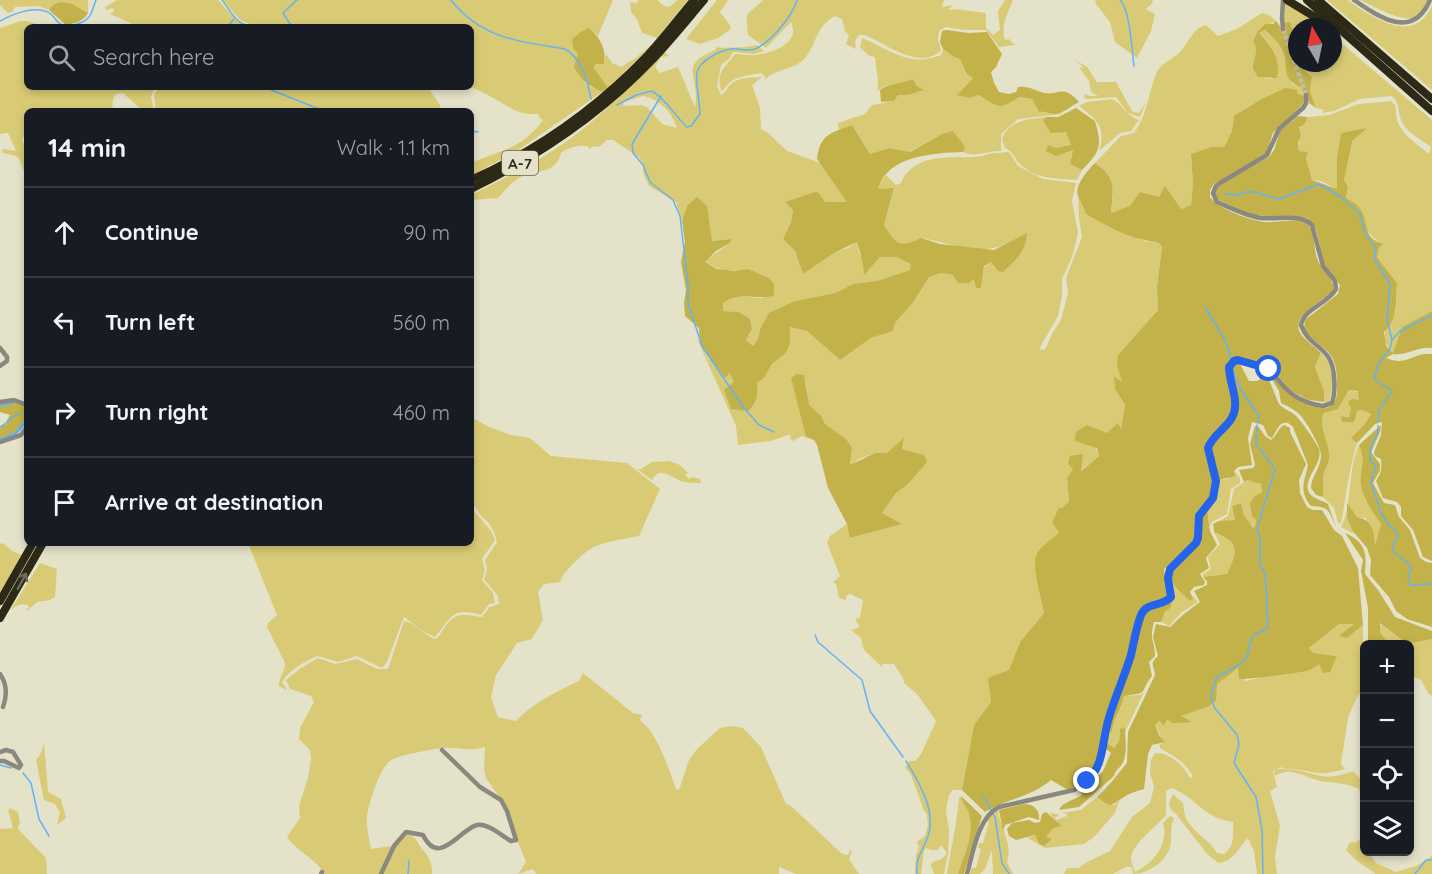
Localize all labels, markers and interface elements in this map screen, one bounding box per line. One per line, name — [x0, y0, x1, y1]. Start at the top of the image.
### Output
north arrow — [1288, 18, 1342, 72]
search box — [24, 24, 474, 90]
icon: search — [45, 41, 78, 74]
text: Search here — [93, 43, 214, 71]
text: 14 min — [48, 131, 126, 164]
text: Walk · 1.1 km — [337, 135, 450, 160]
road number: A-7 — [502, 151, 538, 175]
icon: ahead — [48, 216, 81, 249]
text: Continue — [105, 218, 199, 246]
text: 90 m — [403, 220, 450, 245]
icon: left — [48, 306, 81, 339]
text: Turn left — [105, 308, 195, 336]
text: 560 m — [393, 310, 450, 335]
route start — [1255, 355, 1281, 381]
icon: right — [48, 396, 81, 429]
text: Turn right — [105, 398, 209, 426]
text: 460 m — [393, 400, 450, 425]
icon: arrive — [48, 486, 81, 519]
text: Arrive at destination — [105, 488, 323, 516]
one-way arrow — [16, 573, 28, 590]
map controls — [1360, 640, 1414, 856]
button: + — [1360, 640, 1414, 694]
button: − — [1360, 694, 1414, 748]
button: locate — [1360, 748, 1414, 802]
route end — [1073, 767, 1099, 793]
button: layers — [1360, 802, 1414, 856]

